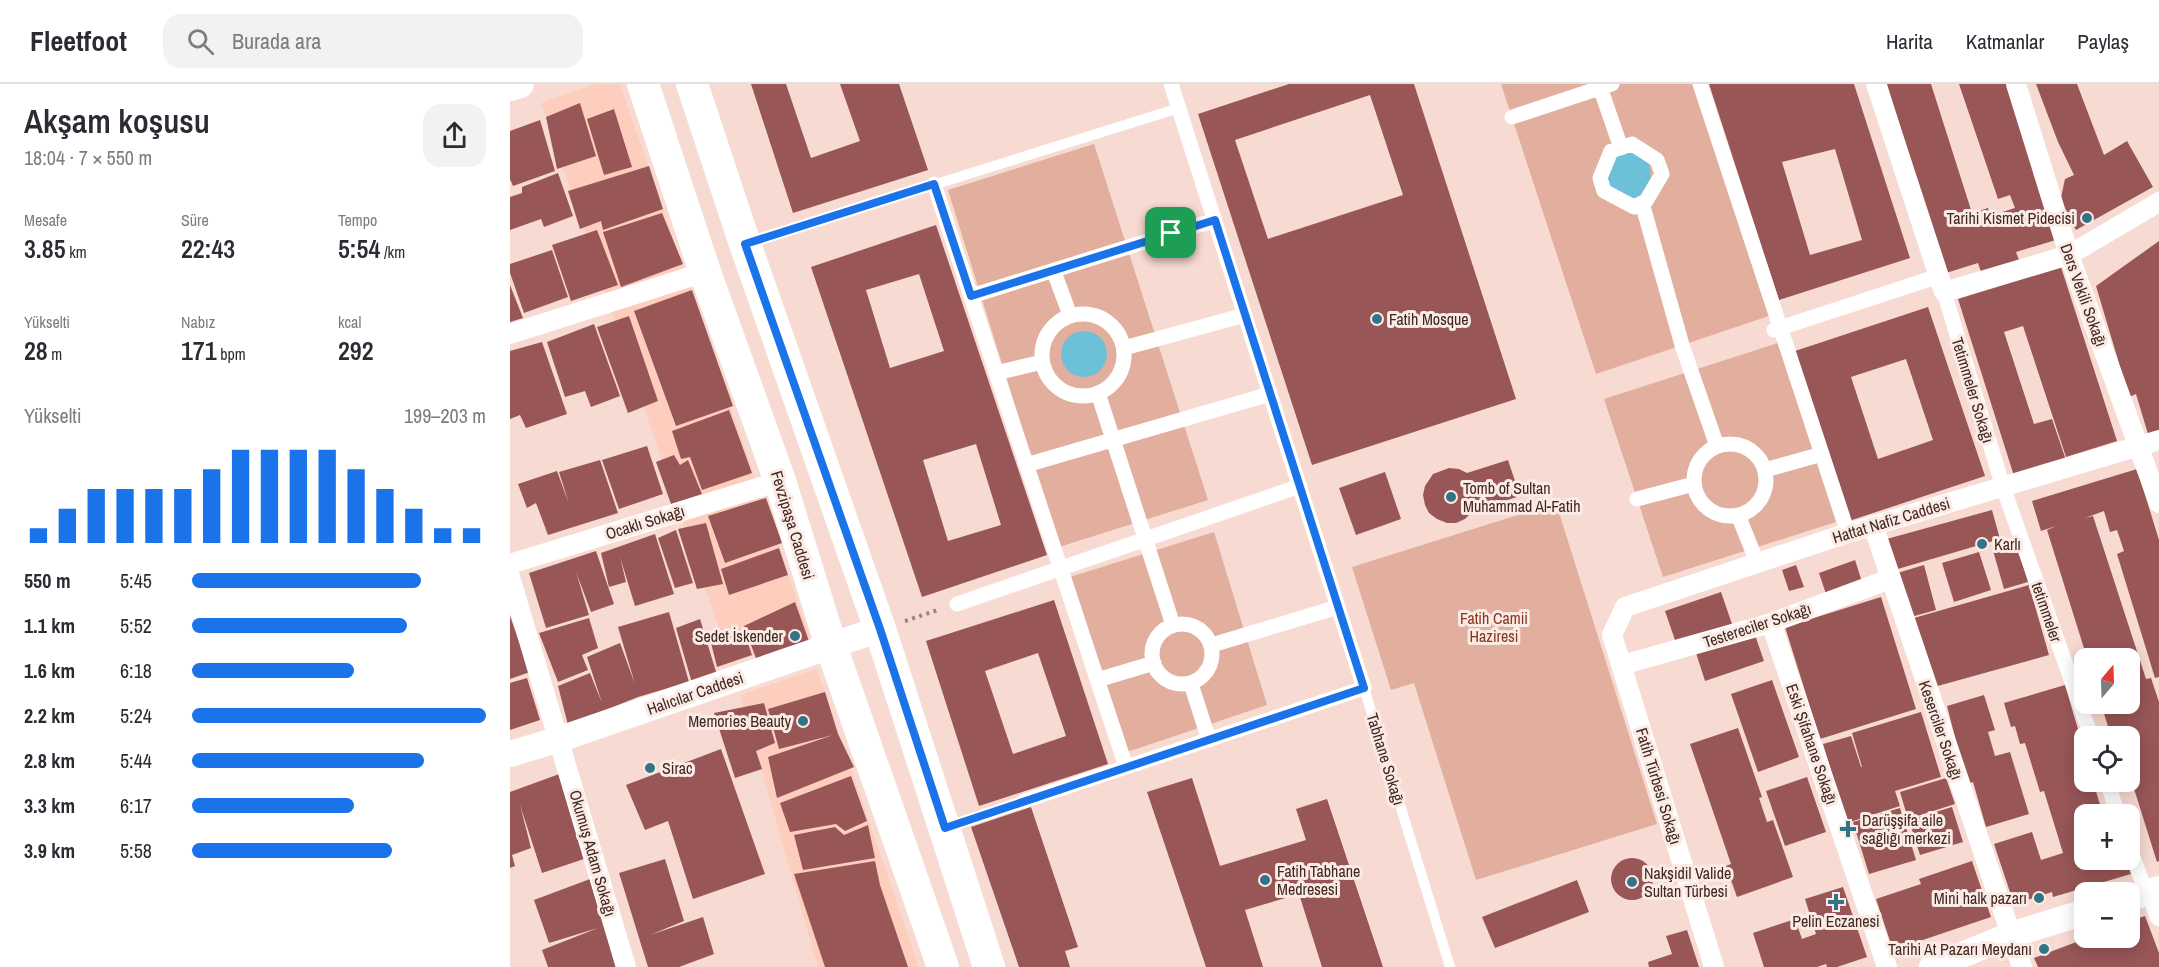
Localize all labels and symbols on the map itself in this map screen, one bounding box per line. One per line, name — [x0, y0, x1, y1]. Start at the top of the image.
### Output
pin — [1145, 207, 1196, 258]
place label: Tarihi Kismet Pidecisi — [1946, 207, 2075, 229]
marker: Tarihi Kismet Pidecisi — [2080, 211, 2094, 225]
street label: Ders Vekili Sokağı — [2055, 241, 2113, 349]
place label: Fatih Mosque — [1389, 308, 1469, 330]
marker: Fatih Mosque — [1370, 312, 1384, 326]
street label: Tetimmeler Sokağı — [1946, 334, 2000, 446]
street label: Fevzipaşa Caddesi — [766, 468, 820, 582]
place label: Tomb of Sultan Muhammad Al-Fatih — [1463, 477, 1581, 517]
marker: Tomb of Sultan Muhammad Al-Fatih — [1444, 490, 1458, 504]
street label: Hattat Nafiz Caddesi — [1830, 492, 1952, 548]
street label: Ocaklı Sokağı — [603, 500, 687, 544]
place label: Karlı — [1994, 533, 2021, 555]
marker: Karlı — [1975, 537, 1989, 551]
street label: tetimmeler — [2027, 579, 2068, 645]
street label: Testereciler Sokağı — [1700, 597, 1814, 653]
park label: Fatih Camii Haziresi — [1460, 607, 1528, 647]
place label: Sedet İskender — [695, 625, 784, 647]
marker: Sedet İskender — [788, 629, 802, 643]
north arrow — [2074, 648, 2140, 714]
street label: Halıcılar Caddesi — [644, 666, 746, 720]
street label: Keserciler Sokağı — [1914, 677, 1968, 783]
street label: Eski Şifahane Sokağı — [1781, 681, 1843, 807]
place label: Memories Beauty — [688, 710, 791, 732]
street label: Tabhane Sokağı — [1362, 710, 1410, 808]
marker: Memories Beauty — [796, 714, 810, 728]
street label: Fatih Türbesi Sokağı — [1631, 725, 1687, 847]
place label: Sirac — [662, 757, 693, 779]
marker: Sirac — [643, 761, 657, 775]
street label: Okumuş Adam Sokağı — [564, 787, 622, 919]
place label: Darüşşifa aile sağlığı merkezi — [1862, 809, 1951, 849]
marker: Darüşşifa aile sağlığı merkezi — [1839, 820, 1857, 838]
place label: Fatih Tabhane Medresesi — [1277, 860, 1360, 900]
place label: Nakşidil Valide Sultan Türbesi — [1644, 862, 1731, 902]
marker: Fatih Tabhane Medresesi — [1258, 873, 1272, 887]
marker: Nakşidil Valide Sultan Türbesi — [1625, 875, 1639, 889]
place label: Mini halk pazarı — [1934, 887, 2027, 909]
marker: Mini halk pazarı — [2032, 891, 2046, 905]
marker: Pelin Eczanesi — [1829, 895, 1843, 909]
place label: Pelin Eczanesi — [1792, 910, 1880, 932]
place label: Tarihi At Pazarı Meydanı — [1888, 938, 2032, 960]
marker: Tarihi At Pazarı Meydanı — [2037, 942, 2051, 956]

